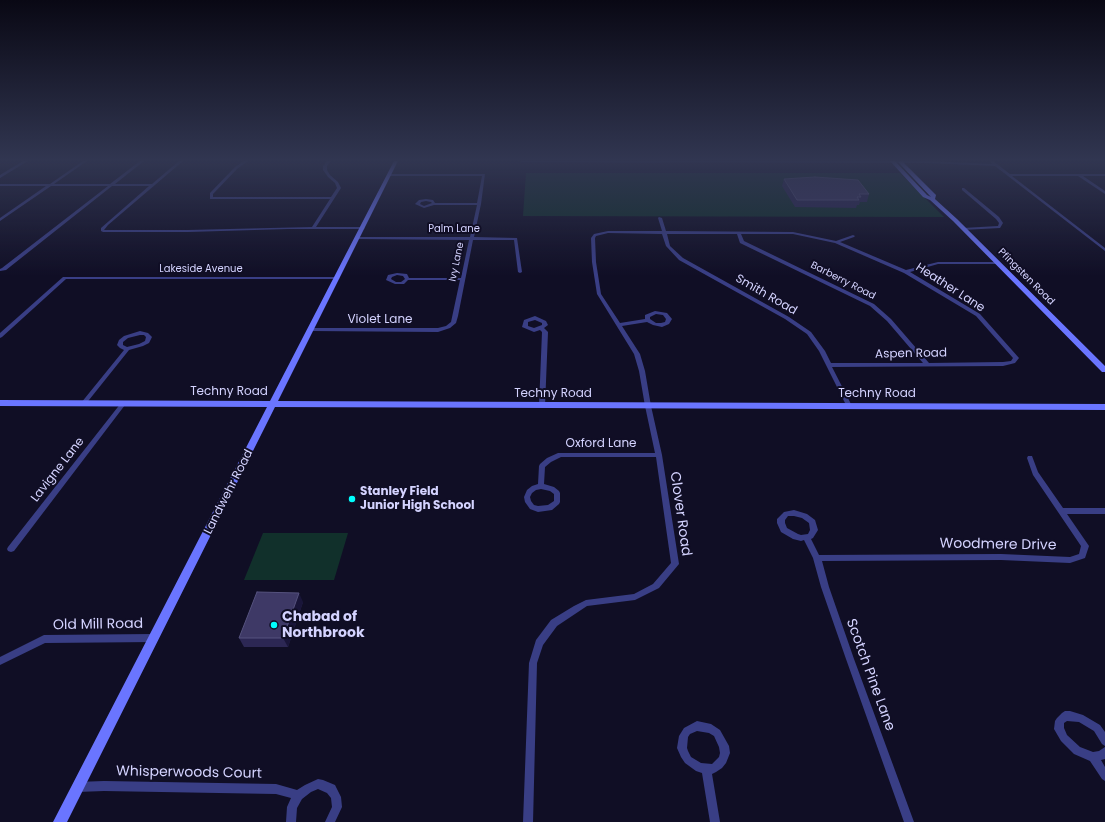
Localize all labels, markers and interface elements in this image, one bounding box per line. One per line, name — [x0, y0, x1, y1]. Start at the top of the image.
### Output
street label: Palm Lane — [428, 223, 480, 235]
street label: Ivy Lane — [447, 241, 467, 283]
street label: Pfingsten Road — [995, 246, 1057, 308]
street label: Barberry Road — [808, 259, 878, 303]
street label: Heather Lane — [913, 260, 987, 316]
street label: Lakeside Avenue — [159, 263, 243, 275]
street label: Smith Road — [733, 272, 799, 318]
street label: Violet Lane — [347, 313, 413, 327]
street label: Aspen Road — [875, 346, 947, 362]
street label: Techny Road — [190, 385, 268, 399]
street label: Techny Road — [514, 387, 592, 401]
street label: Techny Road — [838, 387, 916, 401]
street label: Lavigne Lane — [28, 435, 88, 505]
street label: Oxford Lane — [565, 437, 637, 451]
street label: Landwehr Road — [201, 447, 257, 537]
street label: Clover Road — [666, 471, 694, 557]
place label: Stanley Field Junior High School — [360, 485, 475, 513]
marker: Stanley Field Junior High School — [347, 494, 357, 504]
street label: Woodmere Drive — [939, 536, 1057, 554]
place label: Chabad of Northbrook — [282, 609, 365, 642]
street label: Old Mill Road — [53, 616, 143, 634]
street label: Scotch Pine Lane — [842, 617, 898, 733]
marker: Chabad of Northbrook — [269, 620, 279, 630]
street label: Whisperwoods Court — [116, 763, 262, 783]

